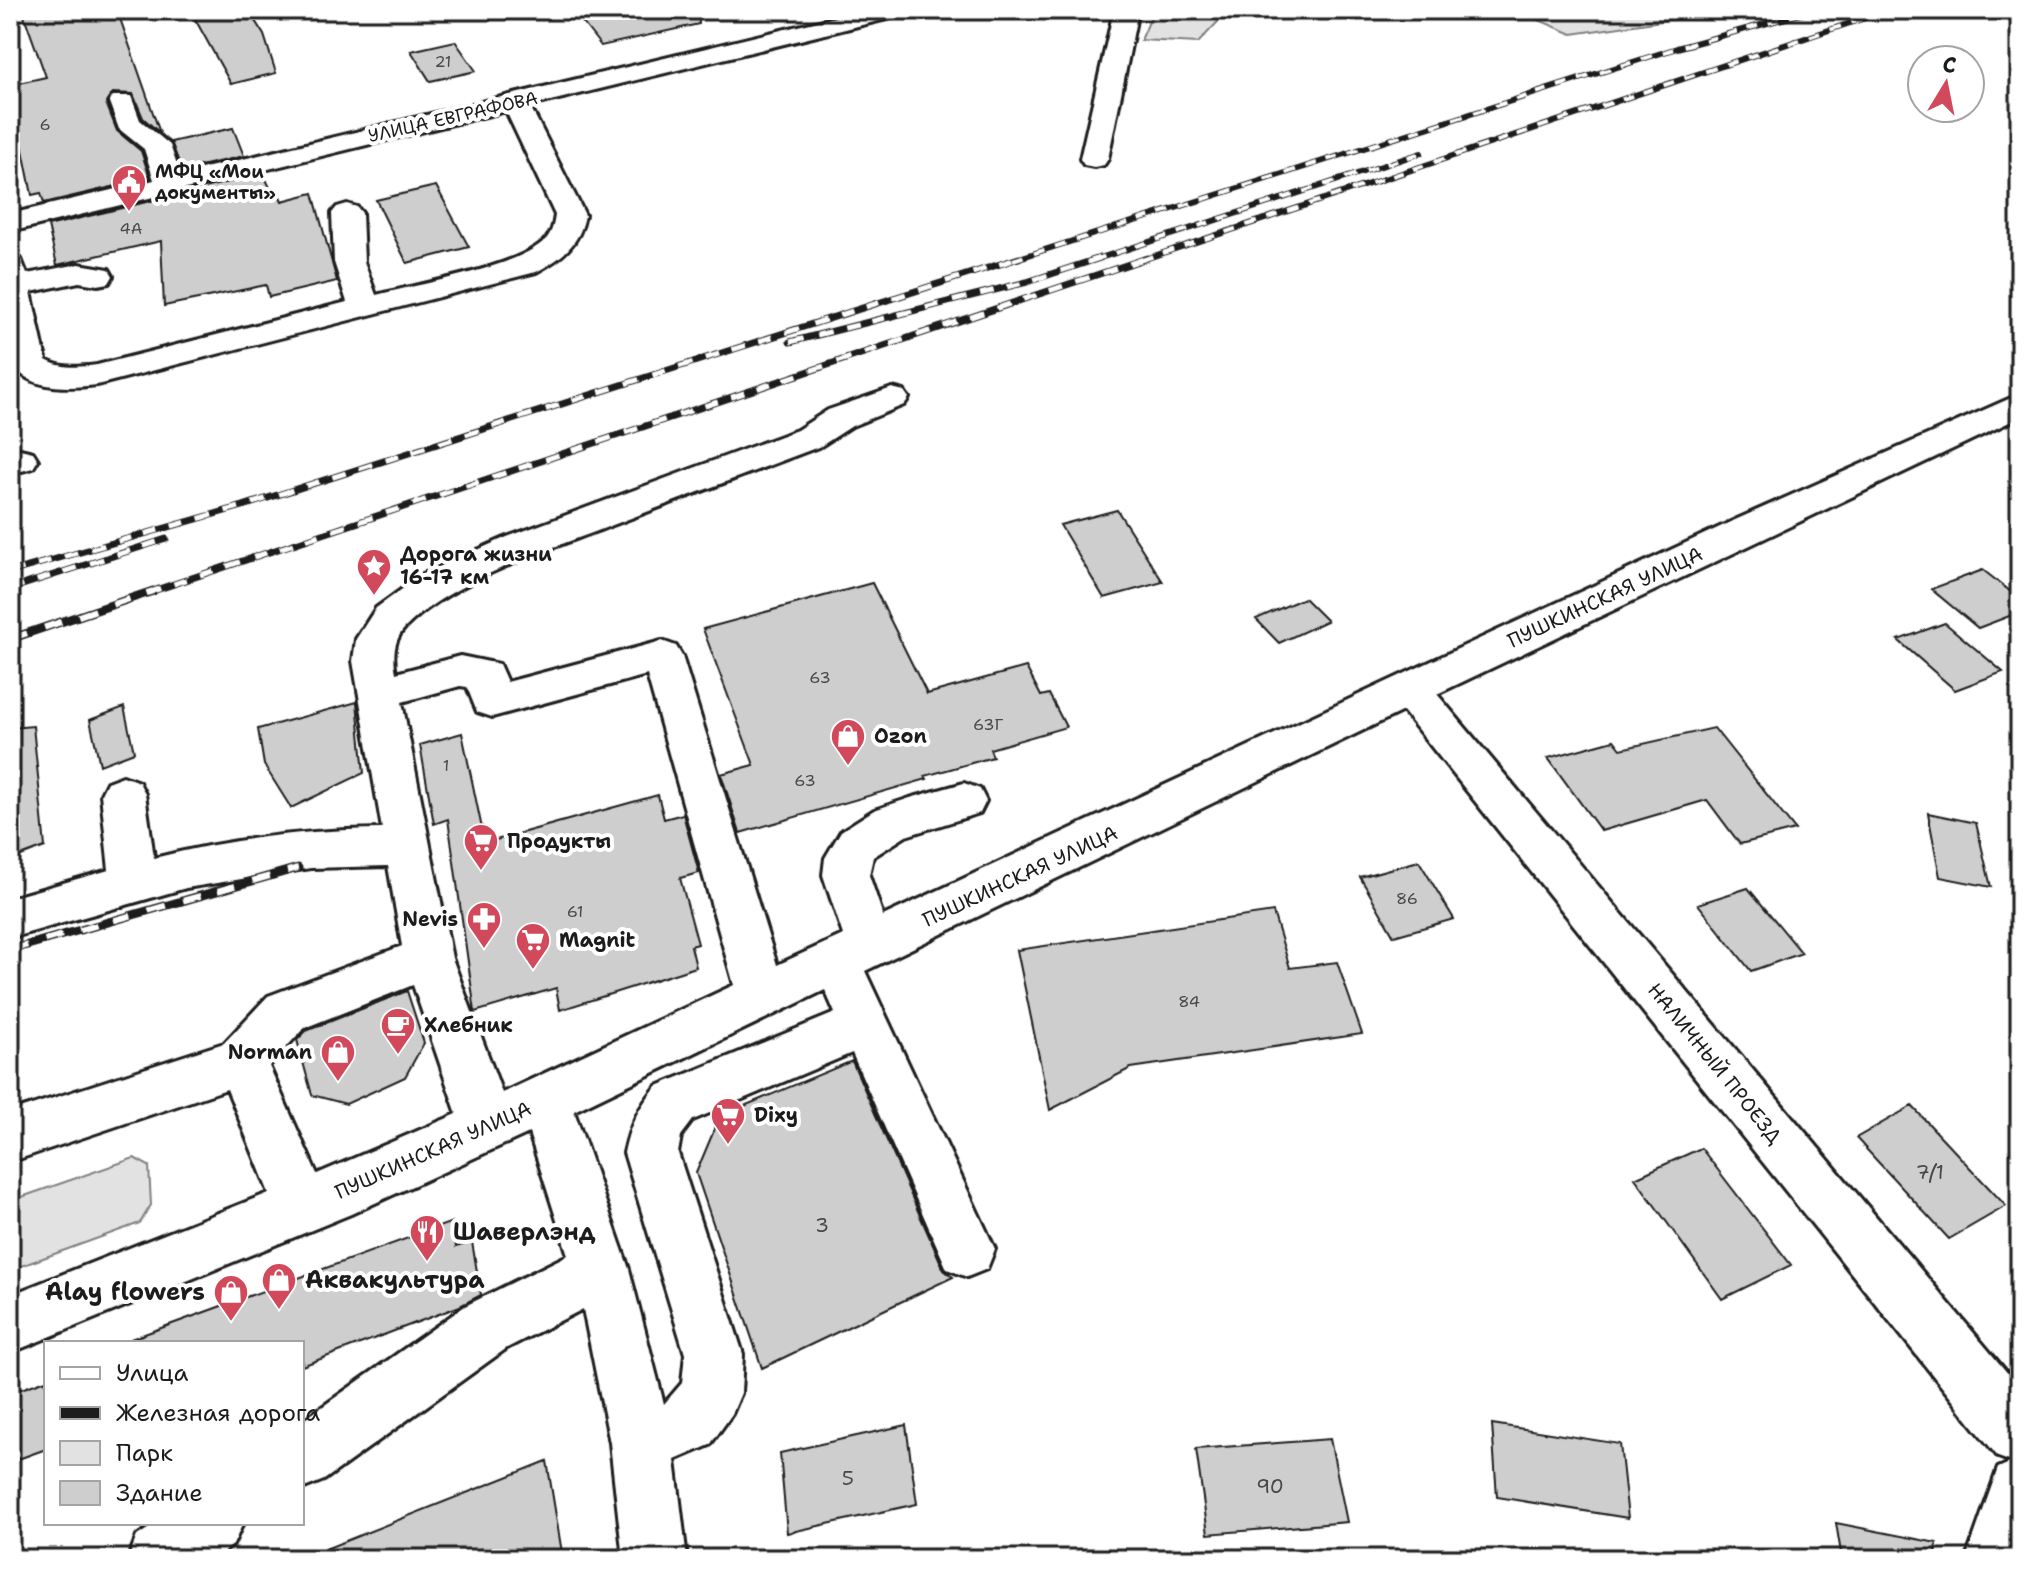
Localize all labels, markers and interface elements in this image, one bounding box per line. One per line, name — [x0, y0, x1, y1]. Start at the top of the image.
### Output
north arrow — [1906, 44, 1986, 124]
text: С — [1940, 49, 1959, 80]
house number: 21 — [434, 51, 452, 72]
street label: УЛИЦА ЕВГРАФОВА — [366, 86, 540, 148]
house number: 6 — [39, 114, 51, 135]
place label: МФЦ «Мои документы» — [155, 160, 276, 205]
public building icon: МФЦ «Мои документы» — [110, 163, 148, 213]
house number: 4А — [120, 218, 142, 239]
street label: ПУШКИНСКАЯ УЛИЦА — [1503, 540, 1707, 654]
place label: Дорога жизни 16-17 км — [400, 541, 552, 590]
place icon: Дорога жизни 16-17 км — [355, 547, 393, 597]
house number: 63 — [809, 667, 831, 688]
house number: 63Г — [973, 714, 1003, 735]
shop icon: Ozon — [829, 717, 867, 767]
place label: Ozon — [874, 723, 927, 749]
house number: 1 — [443, 755, 449, 776]
house number: 63 — [794, 770, 816, 791]
street label: ПУШКИНСКАЯ УЛИЦА — [918, 819, 1122, 933]
supermarket icon: Продукты — [462, 822, 500, 872]
place label: Продукты — [507, 828, 611, 854]
house number: 86 — [1396, 888, 1418, 909]
pharmacy icon: Nevis — [465, 900, 503, 950]
house number: 61 — [567, 901, 583, 922]
place label: Nevis — [402, 906, 458, 932]
supermarket icon: Magnit — [514, 921, 552, 971]
place label: Magnit — [559, 927, 636, 953]
street label: НАЛИЧНЫЙ ПРОЕЗД — [1642, 977, 1788, 1149]
house number: 84 — [1178, 991, 1200, 1012]
cafe icon: Хлебник — [379, 1006, 417, 1056]
place label: Хлебник — [424, 1012, 513, 1038]
shop icon: Norman — [319, 1033, 357, 1083]
place label: Norman — [228, 1039, 312, 1065]
street label: ПУШКИНСКАЯ УЛИЦА — [331, 1095, 535, 1205]
supermarket icon: Dixy — [709, 1096, 747, 1146]
place label: Dixy — [754, 1102, 798, 1128]
house number: 7/1 — [1916, 1159, 1944, 1185]
house number: 3 — [815, 1212, 829, 1238]
restaurant icon: Шаверлэнд — [408, 1213, 446, 1263]
place label: Шаверлэнд — [453, 1216, 596, 1248]
shop icon: Аквакультура — [260, 1261, 298, 1311]
place label: Аквакультура — [305, 1264, 485, 1296]
shop icon: Alay flowers — [212, 1273, 250, 1323]
place label: Alay flowers — [45, 1276, 205, 1308]
legend — [44, 1341, 304, 1525]
text: Улица — [116, 1357, 189, 1389]
text: Железная дорога — [116, 1397, 320, 1429]
text: Парк — [116, 1437, 173, 1469]
house number: 5 — [842, 1465, 854, 1491]
house number: 90 — [1256, 1473, 1284, 1499]
text: Здание — [116, 1477, 203, 1509]

